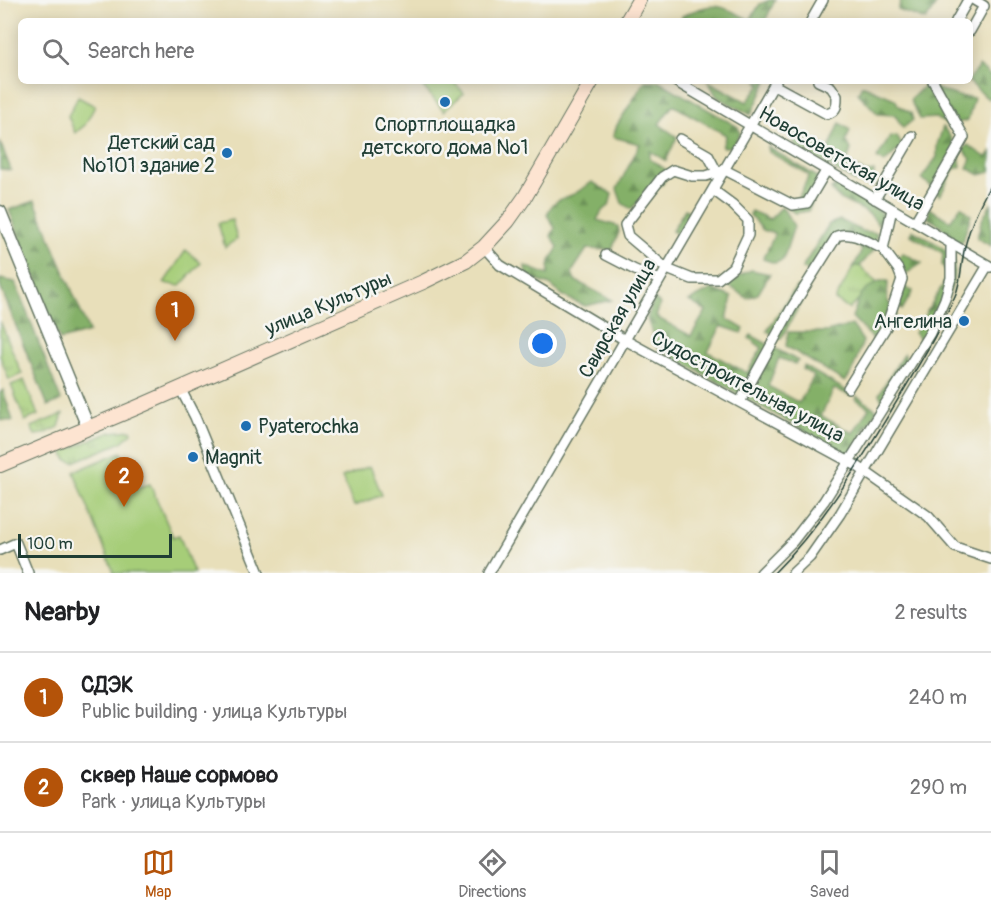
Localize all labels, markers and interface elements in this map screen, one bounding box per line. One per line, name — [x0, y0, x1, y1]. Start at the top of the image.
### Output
search box — [18, 18, 973, 84]
icon: search — [39, 35, 72, 68]
text: Search here — [87, 37, 194, 65]
marker: Спортплощадка детского дома №1 — [438, 95, 452, 109]
street label: Новосоветская улица — [754, 101, 929, 216]
place label: Спортплощадка детского дома №1 — [362, 112, 528, 160]
place label: Детский сад №101 здание 2 — [82, 130, 215, 178]
marker: Детский сад №101 здание 2 — [220, 146, 234, 160]
street label: Свирская улица — [573, 254, 662, 382]
street label: улица Культуры — [260, 266, 395, 342]
pin: 1 — [156, 292, 195, 341]
place label: Ангелина — [874, 309, 952, 334]
marker: Ангелина — [957, 314, 971, 328]
street label: Судостроительная улица — [647, 325, 849, 448]
your location — [528, 329, 557, 358]
place label: Pyaterochka — [258, 414, 359, 439]
marker: Pyaterochka — [239, 419, 253, 433]
place label: Magnit — [205, 445, 263, 470]
marker: Magnit — [186, 450, 200, 464]
pin: 2 — [104, 458, 144, 507]
scale bar — [18, 531, 172, 558]
text: 100 m — [27, 534, 73, 554]
text: Nearby — [24, 596, 100, 628]
text: 2 results — [895, 600, 967, 625]
text: СДЭК — [81, 671, 134, 699]
text: 1 — [40, 685, 47, 710]
text: 240 m — [908, 685, 967, 710]
text: Public building · улица Культуры — [81, 699, 347, 724]
text: сквер Наше сормово — [81, 761, 278, 789]
text: 2 — [38, 775, 49, 800]
text: 290 m — [910, 775, 967, 800]
text: Park · улица Культуры — [81, 789, 266, 814]
tab: Map — [142, 846, 175, 902]
tab: Directions — [458, 846, 526, 902]
tab: Saved — [810, 846, 849, 902]

